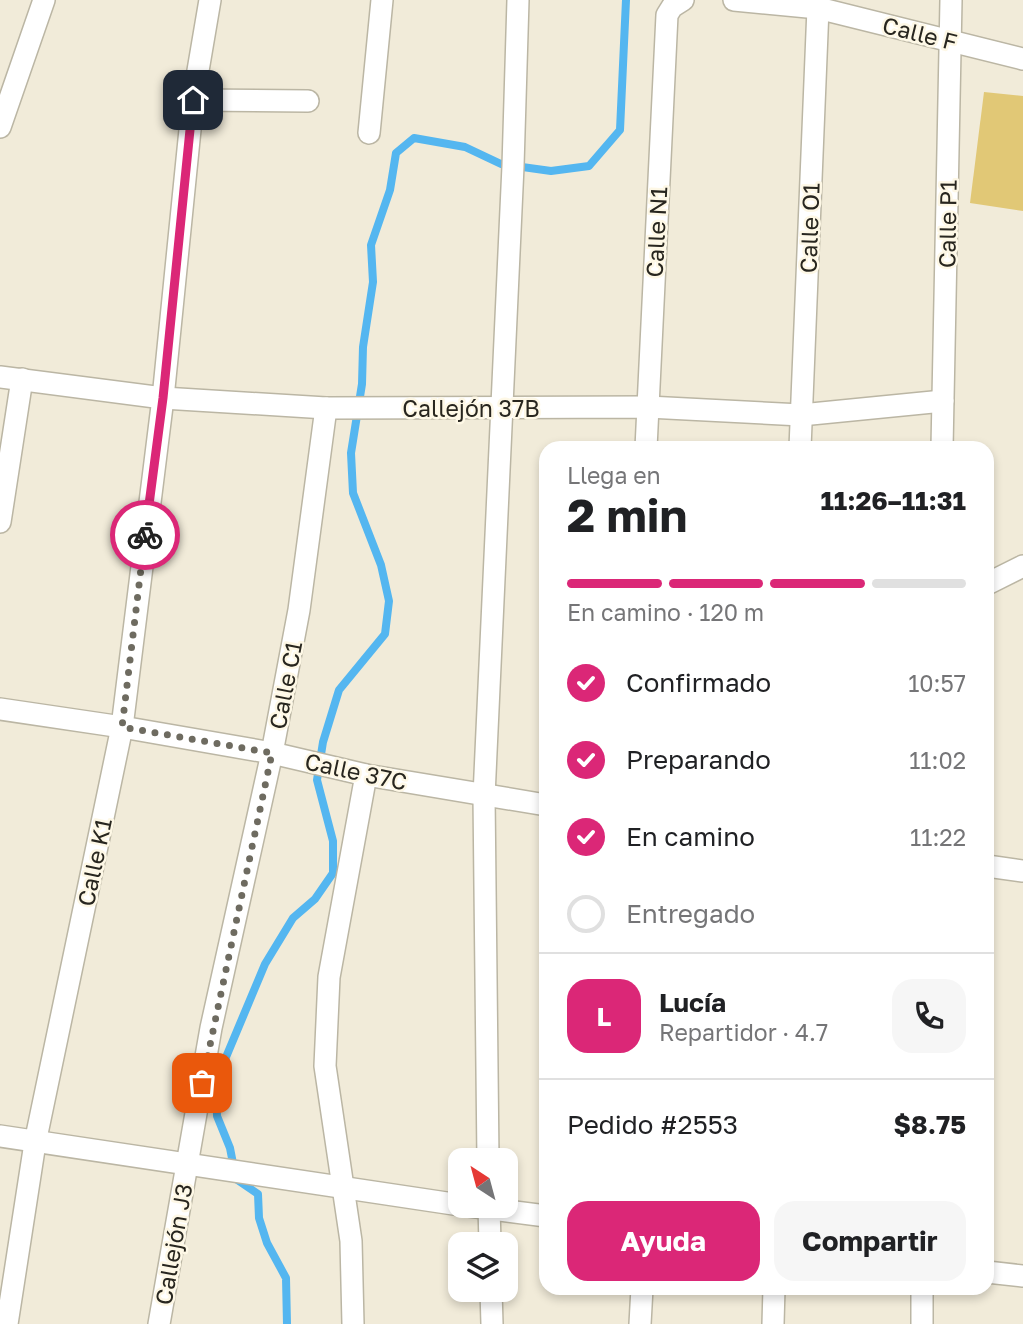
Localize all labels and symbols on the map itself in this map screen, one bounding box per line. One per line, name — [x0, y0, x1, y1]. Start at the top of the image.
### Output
street label: Calle F — [880, 10, 960, 56]
pin — [163, 70, 223, 130]
street label: Calle P1 — [932, 180, 962, 268]
street label: Calle O1 — [793, 182, 825, 274]
street label: Calle N1 — [640, 186, 672, 278]
street label: Callejón 37B — [402, 394, 540, 422]
courier — [110, 500, 180, 570]
street label: Calle C1 — [263, 639, 307, 731]
street label: Calle 37C — [302, 747, 410, 795]
street label: Calle K1 — [71, 815, 117, 909]
pin — [172, 1053, 232, 1113]
north arrow — [448, 1148, 518, 1218]
street label: Callejón J3 — [149, 1181, 197, 1307]

